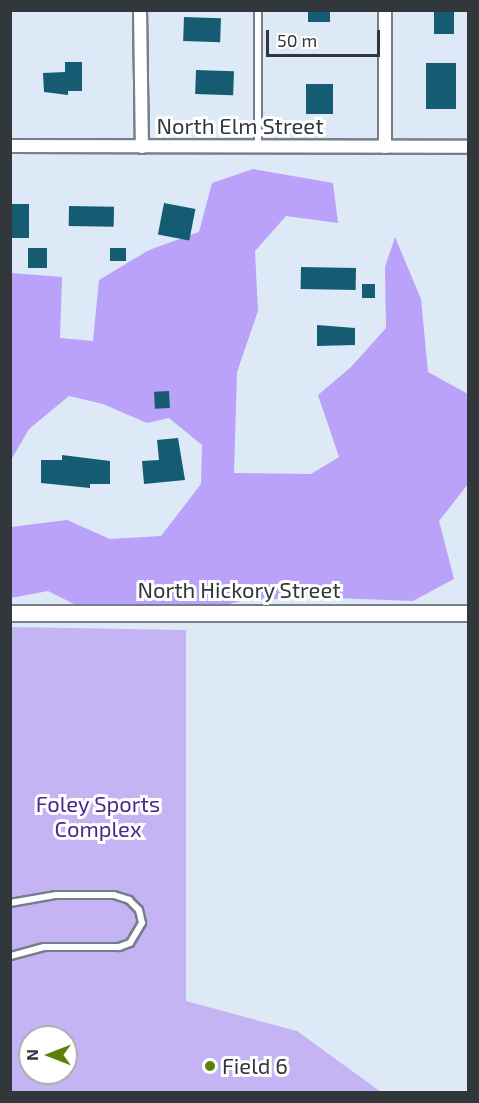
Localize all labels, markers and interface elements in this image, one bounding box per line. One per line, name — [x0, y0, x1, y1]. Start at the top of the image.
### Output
scale bar — [269, 18, 383, 56]
text: 50 m — [277, 29, 317, 51]
street label: North Elm Street — [156, 113, 324, 139]
street label: North Hickory Street — [137, 577, 341, 603]
park label: Foley Sports Complex — [36, 790, 160, 842]
north arrow — [18, 1025, 78, 1085]
text: N — [22, 1049, 41, 1061]
place label: Field 6 — [222, 1053, 288, 1079]
marker: Field 6 — [203, 1059, 217, 1073]

